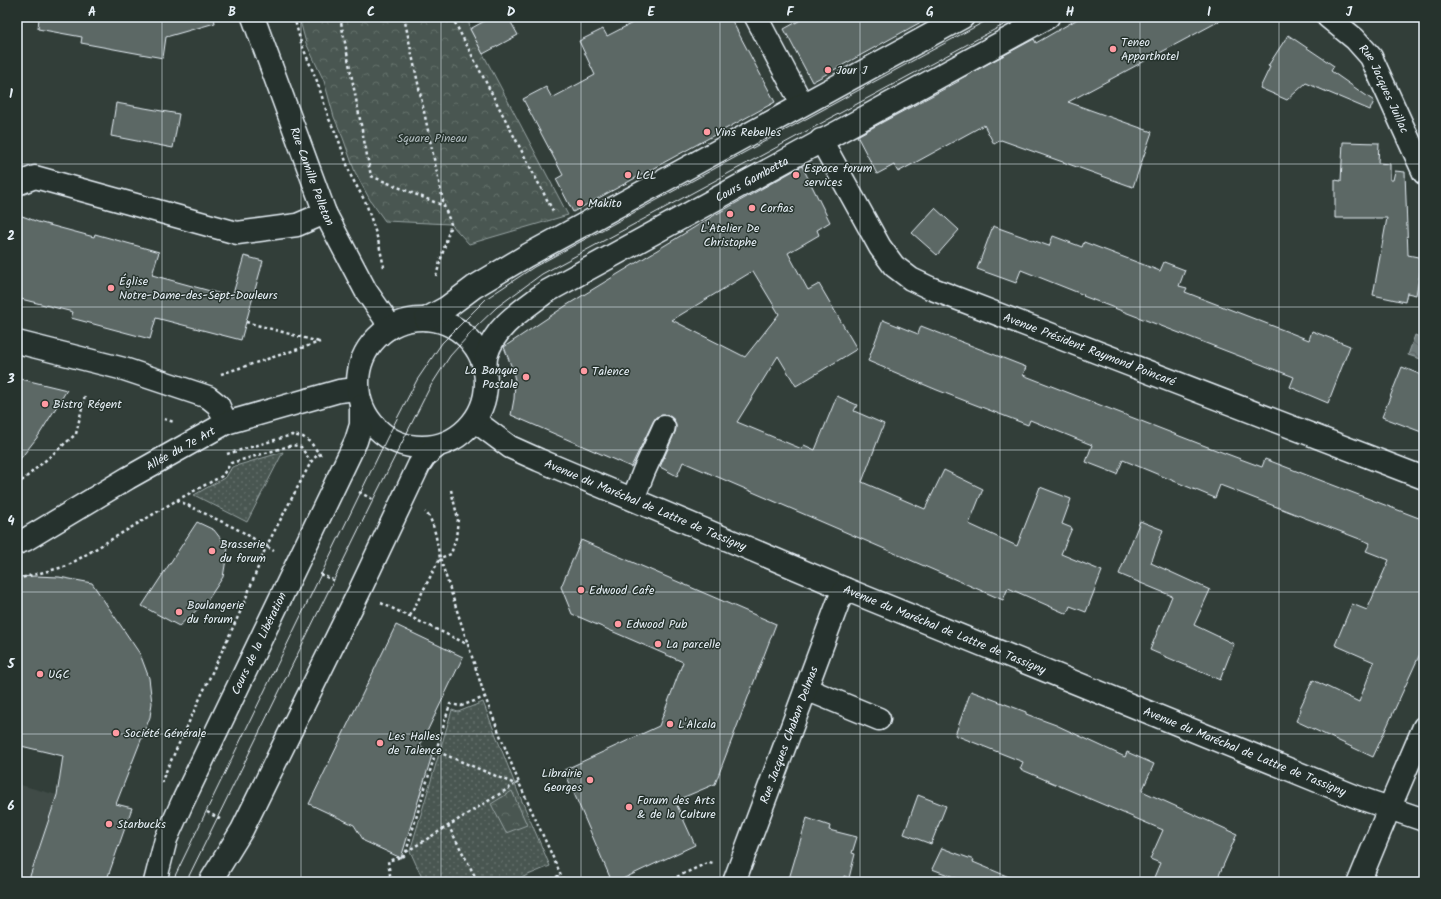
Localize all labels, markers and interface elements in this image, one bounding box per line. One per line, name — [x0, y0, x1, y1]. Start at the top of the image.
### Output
text: A — [88, 2, 96, 23]
text: B — [228, 2, 236, 23]
text: C — [367, 2, 375, 23]
text: D — [507, 2, 516, 23]
text: E — [647, 2, 655, 23]
text: F — [786, 2, 794, 23]
text: G — [926, 2, 934, 23]
text: H — [1066, 2, 1075, 23]
text: I — [1207, 2, 1211, 23]
text: J — [1346, 2, 1353, 23]
place label: Teneo Apparthotel — [1121, 33, 1179, 66]
street label: Rue Jacques Juillac — [1354, 40, 1414, 137]
marker: Teneo Apparthotel — [1108, 44, 1118, 54]
place label: Jour J — [836, 61, 868, 80]
marker: Jour J — [823, 65, 833, 75]
text: 1 — [9, 84, 13, 105]
place label: Vins Rebelles — [715, 123, 781, 142]
street label: Rue Camille Pelletan — [284, 124, 339, 229]
marker: Vins Rebelles — [702, 127, 712, 137]
park label: Square Pineau — [397, 129, 467, 148]
street label: Cours Gambetta — [712, 152, 793, 208]
place label: Espace forum services — [804, 159, 873, 192]
place label: LCL — [636, 166, 656, 185]
marker: LCL — [623, 170, 633, 180]
marker: Espace forum services — [791, 170, 801, 180]
place label: Makito — [588, 194, 622, 213]
marker: Makito — [575, 198, 585, 208]
place label: Corfias — [760, 199, 794, 218]
marker: Corfias — [747, 203, 757, 213]
marker: L'Atelier De Christophe — [725, 209, 735, 219]
place label: L'Atelier De Christophe — [701, 219, 760, 252]
text: 2 — [7, 226, 15, 247]
place label: Église Notre-Dame-des-Sept-Douleurs — [119, 272, 278, 305]
marker: Église Notre-Dame-des-Sept-Douleurs — [106, 283, 116, 293]
street label: Avenue Président Raymond Poincaré — [1000, 308, 1179, 392]
place label: La Banque Postale — [464, 361, 519, 394]
place label: Talence — [592, 362, 630, 381]
marker: Talence — [579, 366, 589, 376]
text: 3 — [6, 369, 15, 390]
marker: La Banque Postale — [521, 372, 531, 382]
place label: Bistro Régent — [53, 395, 122, 414]
marker: Bistro Régent — [40, 399, 50, 409]
street label: Allée du 7e Art — [143, 422, 219, 476]
street label: Avenue du Maréchal de Lattre de Tassigny — [541, 454, 750, 556]
text: 4 — [7, 511, 15, 532]
place label: Brasserie du forum — [220, 535, 266, 568]
marker: Brasserie du forum — [207, 546, 217, 556]
street label: Avenue du Maréchal de Lattre de Tassigny — [840, 580, 1049, 680]
place label: Edwood Cafe — [589, 581, 655, 600]
marker: Edwood Cafe — [576, 585, 586, 595]
street label: Cours de la Libération — [226, 589, 292, 698]
place label: Boulangerie du forum — [187, 596, 245, 629]
marker: Boulangerie du forum — [174, 607, 184, 617]
place label: Edwood Pub — [626, 615, 688, 634]
marker: Edwood Pub — [613, 619, 623, 629]
place label: La parcelle — [666, 635, 721, 654]
marker: La parcelle — [653, 639, 663, 649]
text: 5 — [7, 654, 16, 675]
street label: Rue Jacques Chaban Delmas — [755, 664, 824, 806]
place label: UGC — [48, 665, 70, 684]
marker: UGC — [35, 669, 45, 679]
street label: Avenue du Maréchal de Lattre de Tassigny — [1140, 702, 1349, 802]
place label: L'Alcala — [678, 715, 716, 734]
marker: L'Alcala — [665, 719, 675, 729]
place label: Société Générale — [124, 724, 207, 743]
place label: Les Halles de Talence — [388, 727, 442, 760]
marker: Société Générale — [111, 728, 121, 738]
marker: Les Halles de Talence — [375, 738, 385, 748]
place label: Librairie Georges — [542, 764, 583, 797]
marker: Librairie Georges — [585, 775, 595, 785]
place label: Forum des Arts & de la Culture — [637, 791, 716, 824]
text: 6 — [7, 796, 15, 817]
marker: Forum des Arts & de la Culture — [624, 802, 634, 812]
place label: Starbucks — [117, 815, 166, 834]
marker: Starbucks — [104, 819, 114, 829]

